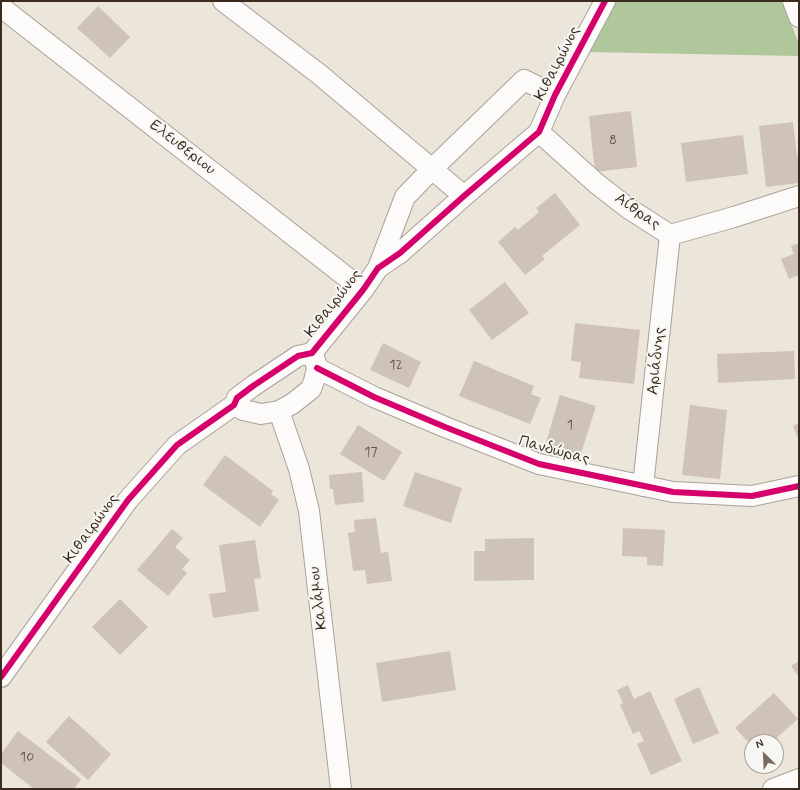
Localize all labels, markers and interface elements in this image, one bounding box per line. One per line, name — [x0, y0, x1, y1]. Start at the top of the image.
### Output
street label: Κιθαιρώνος — [531, 23, 585, 105]
street label: Ελευθεριου — [145, 116, 219, 180]
house number: 8 — [609, 133, 617, 149]
street label: Αίθρας — [610, 189, 664, 235]
street label: Κιθαιρώνος — [301, 266, 367, 342]
street label: Αριάδνης — [644, 326, 670, 396]
house number: 12 — [389, 358, 403, 374]
house number: 1 — [567, 418, 573, 434]
street label: Πανδώρας — [516, 432, 592, 470]
house number: 17 — [364, 445, 378, 461]
street label: Κιθαιρώνος — [60, 490, 124, 568]
street label: Καλάμου — [306, 565, 332, 631]
north arrow — [744, 734, 784, 774]
text: N — [753, 736, 766, 752]
house number: 10 — [20, 750, 34, 766]

